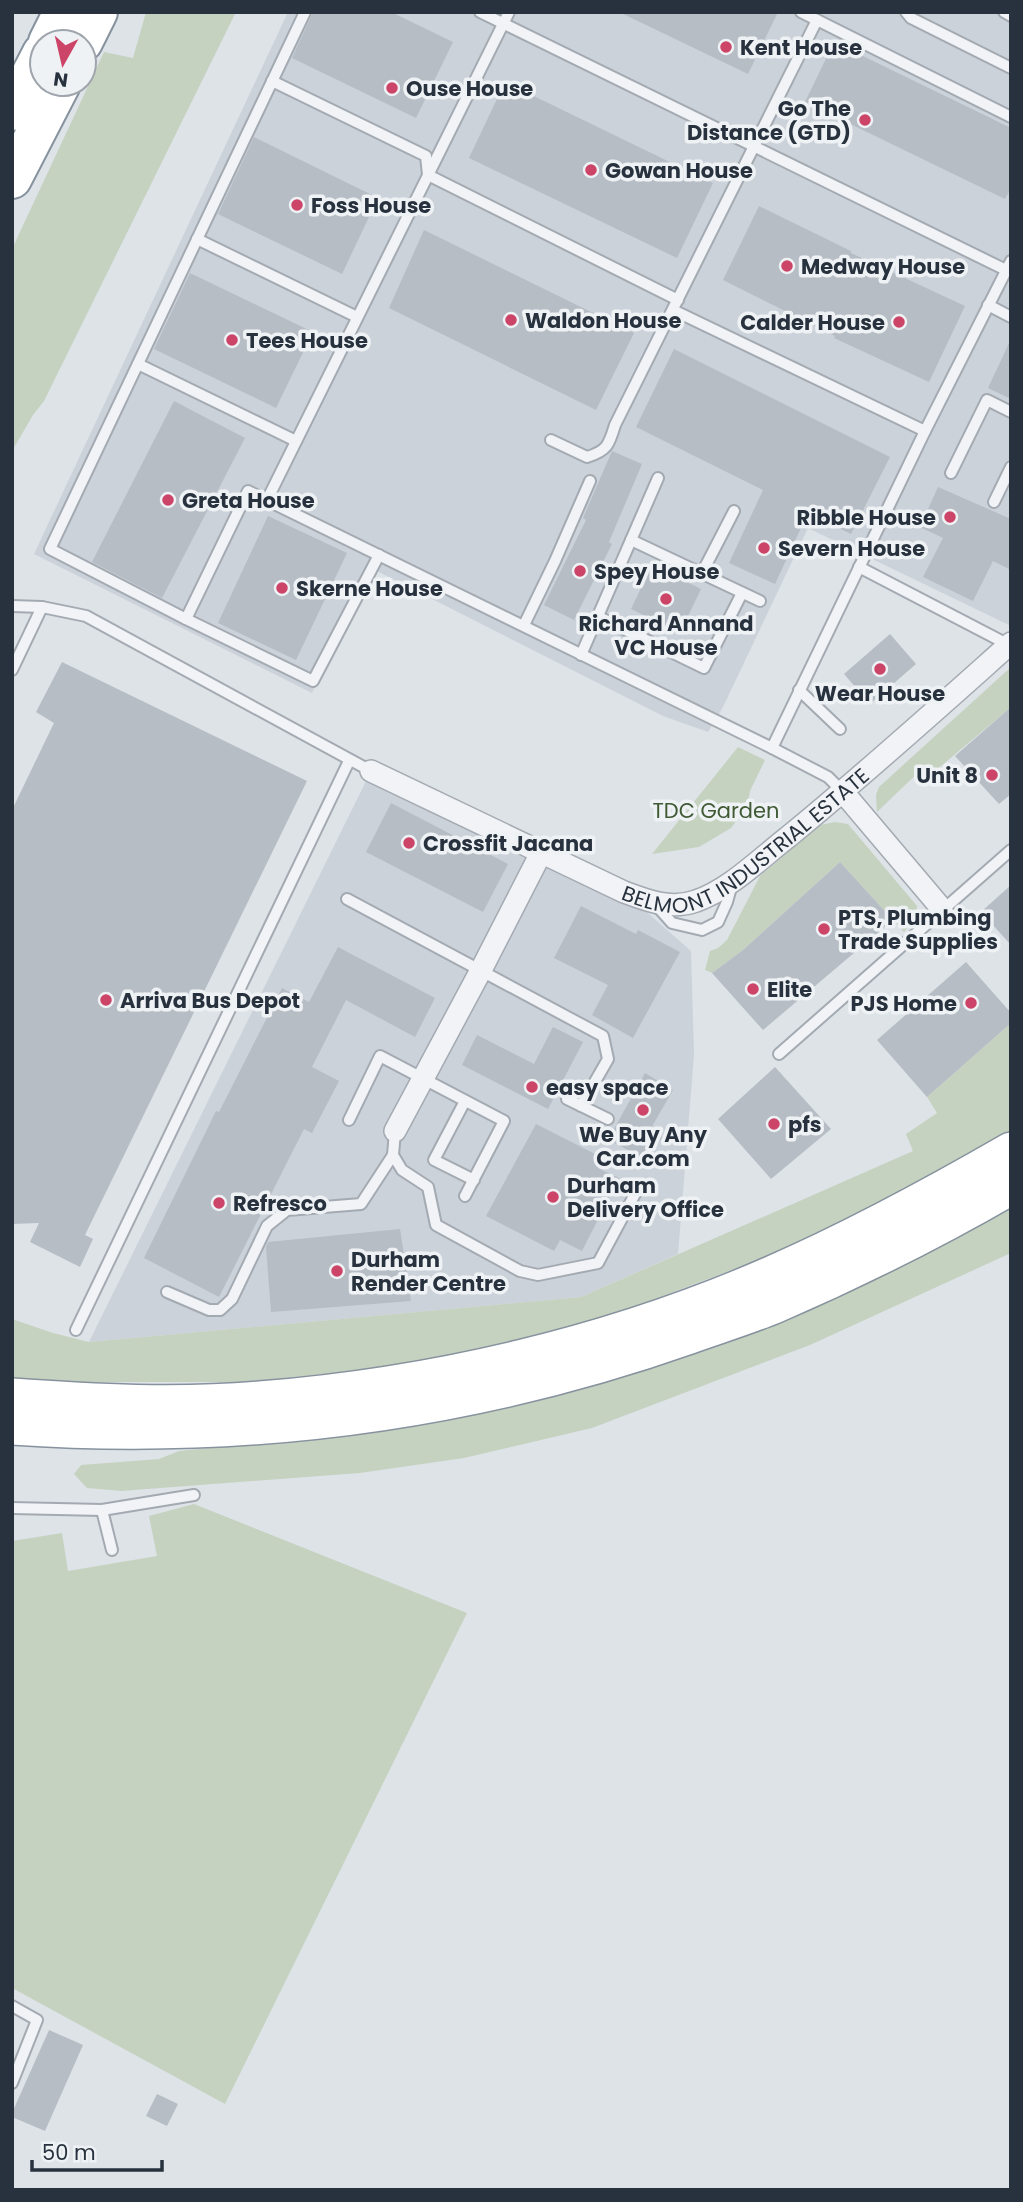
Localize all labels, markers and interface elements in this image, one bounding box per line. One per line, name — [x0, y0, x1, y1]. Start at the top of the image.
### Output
north arrow — [28, 28, 98, 98]
place label: Kent House — [740, 33, 862, 62]
marker: Kent House — [718, 39, 734, 55]
text: N — [52, 65, 70, 94]
place label: Ouse House — [406, 74, 533, 103]
marker: Ouse House — [384, 80, 400, 96]
place label: Go The Distance (GTD) — [687, 94, 851, 147]
marker: Go The Distance (GTD) — [857, 112, 873, 128]
place label: Gowan House — [605, 156, 753, 185]
marker: Gowan House — [583, 162, 599, 178]
place label: Foss House — [311, 191, 431, 220]
marker: Foss House — [289, 197, 305, 213]
place label: Medway House — [801, 252, 965, 281]
marker: Medway House — [779, 258, 795, 274]
place label: Waldon House — [525, 306, 681, 335]
place label: Calder House — [740, 308, 885, 337]
marker: Waldon House — [503, 312, 519, 328]
marker: Calder House — [891, 314, 907, 330]
place label: Tees House — [246, 326, 368, 355]
marker: Tees House — [224, 332, 240, 348]
place label: Greta House — [182, 486, 315, 515]
marker: Greta House — [160, 492, 176, 508]
place label: Ribble House — [796, 503, 936, 532]
marker: Ribble House — [942, 509, 958, 525]
place label: Severn House — [778, 534, 925, 563]
marker: Severn House — [756, 540, 772, 556]
place label: Spey House — [594, 557, 719, 586]
marker: Spey House — [572, 563, 588, 579]
place label: Skerne House — [296, 574, 443, 603]
marker: Skerne House — [274, 580, 290, 596]
marker: Richard Annand VC House — [658, 591, 674, 607]
place label: Richard Annand VC House — [578, 609, 754, 662]
marker: Wear House — [872, 661, 888, 677]
place label: Wear House — [815, 679, 945, 708]
street label: BELMONT INDUSTRIAL ESTATE — [618, 761, 875, 920]
place label: Unit 8 — [916, 761, 978, 790]
marker: Unit 8 — [984, 767, 1000, 783]
park label: TDC Garden — [652, 796, 780, 825]
place label: Crossfit Jacana — [423, 829, 593, 858]
marker: Crossfit Jacana — [401, 835, 417, 851]
place label: PTS, Plumbing Trade Supplies — [838, 903, 998, 956]
marker: PTS, Plumbing Trade Supplies — [816, 921, 832, 937]
place label: Elite — [767, 975, 812, 1004]
marker: Elite — [745, 981, 761, 997]
place label: Arriva Bus Depot — [120, 986, 300, 1015]
place label: PJS Home — [850, 989, 957, 1018]
marker: Arriva Bus Depot — [98, 992, 114, 1008]
marker: PJS Home — [963, 995, 979, 1011]
place label: easy space — [546, 1073, 669, 1102]
marker: easy space — [524, 1079, 540, 1095]
marker: We Buy Any Car.com — [635, 1102, 651, 1118]
place label: pfs — [788, 1110, 822, 1139]
marker: pfs — [766, 1116, 782, 1132]
place label: We Buy Any Car.com — [579, 1120, 708, 1173]
place label: Durham Delivery Office — [567, 1171, 724, 1224]
place label: Refresco — [233, 1189, 327, 1218]
marker: Durham Delivery Office — [545, 1189, 561, 1205]
marker: Refresco — [211, 1195, 227, 1211]
place label: Durham Render Centre — [351, 1245, 506, 1298]
marker: Durham Render Centre — [329, 1263, 345, 1279]
scale bar — [32, 2128, 161, 2172]
text: 50 m — [42, 2138, 96, 2167]

